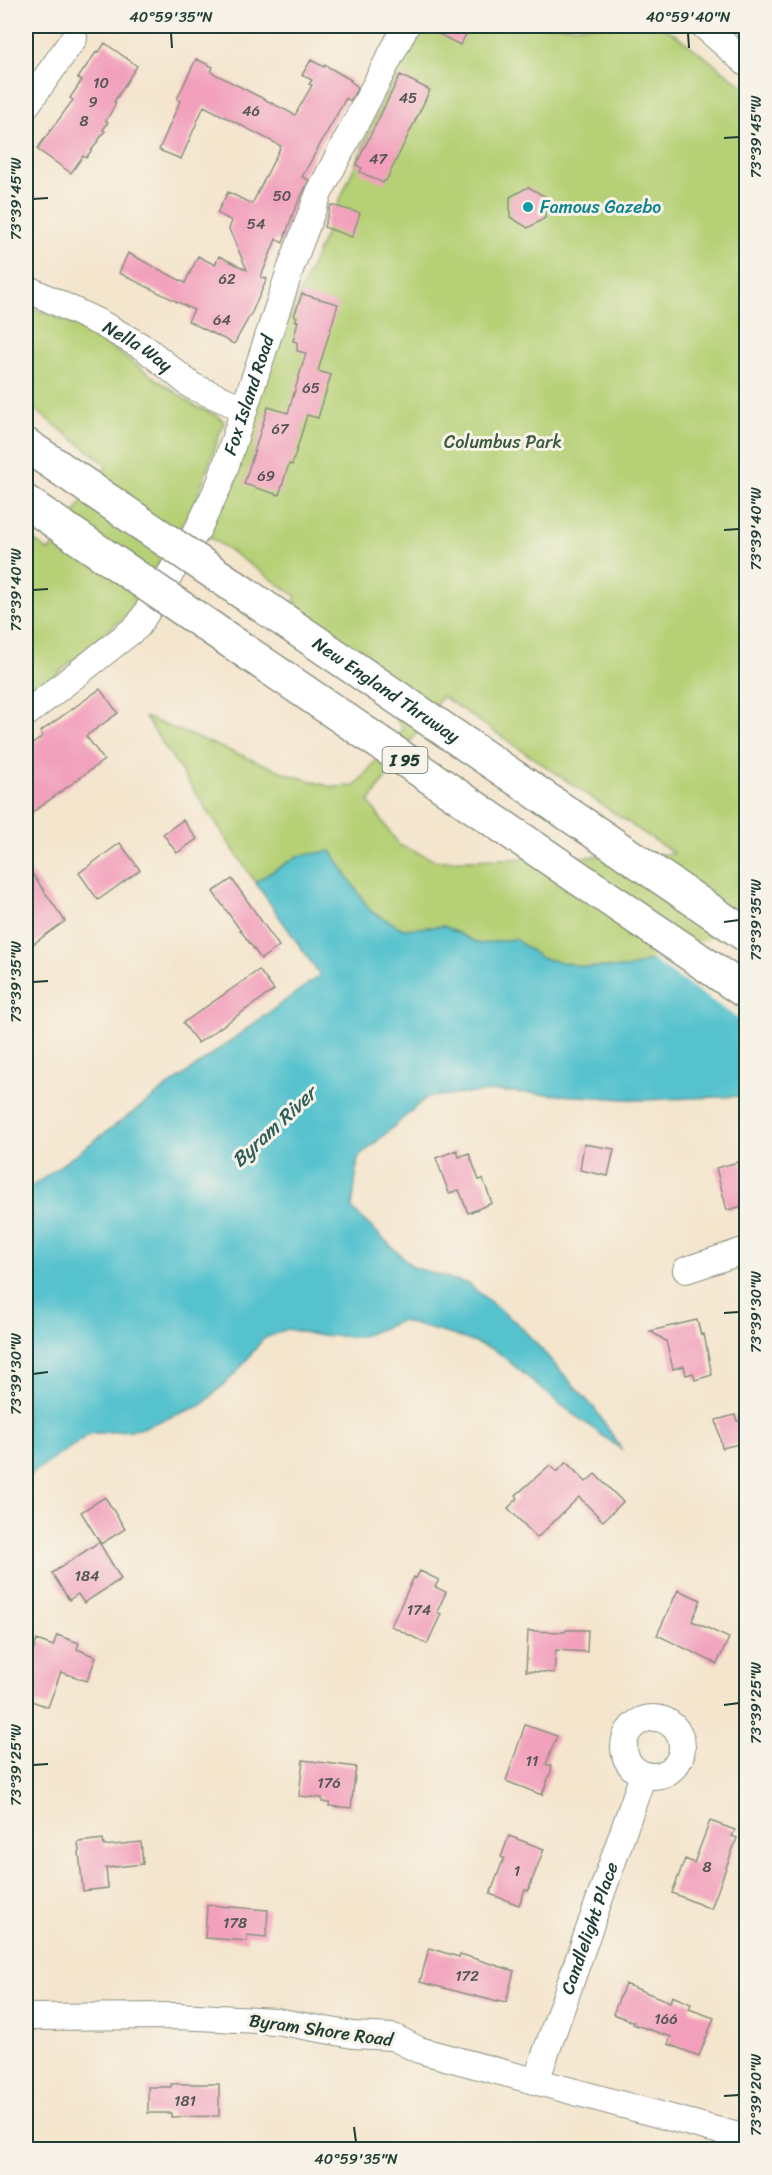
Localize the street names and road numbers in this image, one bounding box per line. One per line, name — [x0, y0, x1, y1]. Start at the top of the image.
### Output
street label: Nella Way — [97, 311, 180, 381]
street label: Fox Island Road — [214, 329, 284, 459]
street label: New England Thruway — [306, 628, 467, 752]
road number: I 95 — [382, 747, 428, 773]
street label: Candlelight Place — [552, 1857, 627, 1999]
street label: Byram Shore Road — [247, 2004, 396, 2056]

